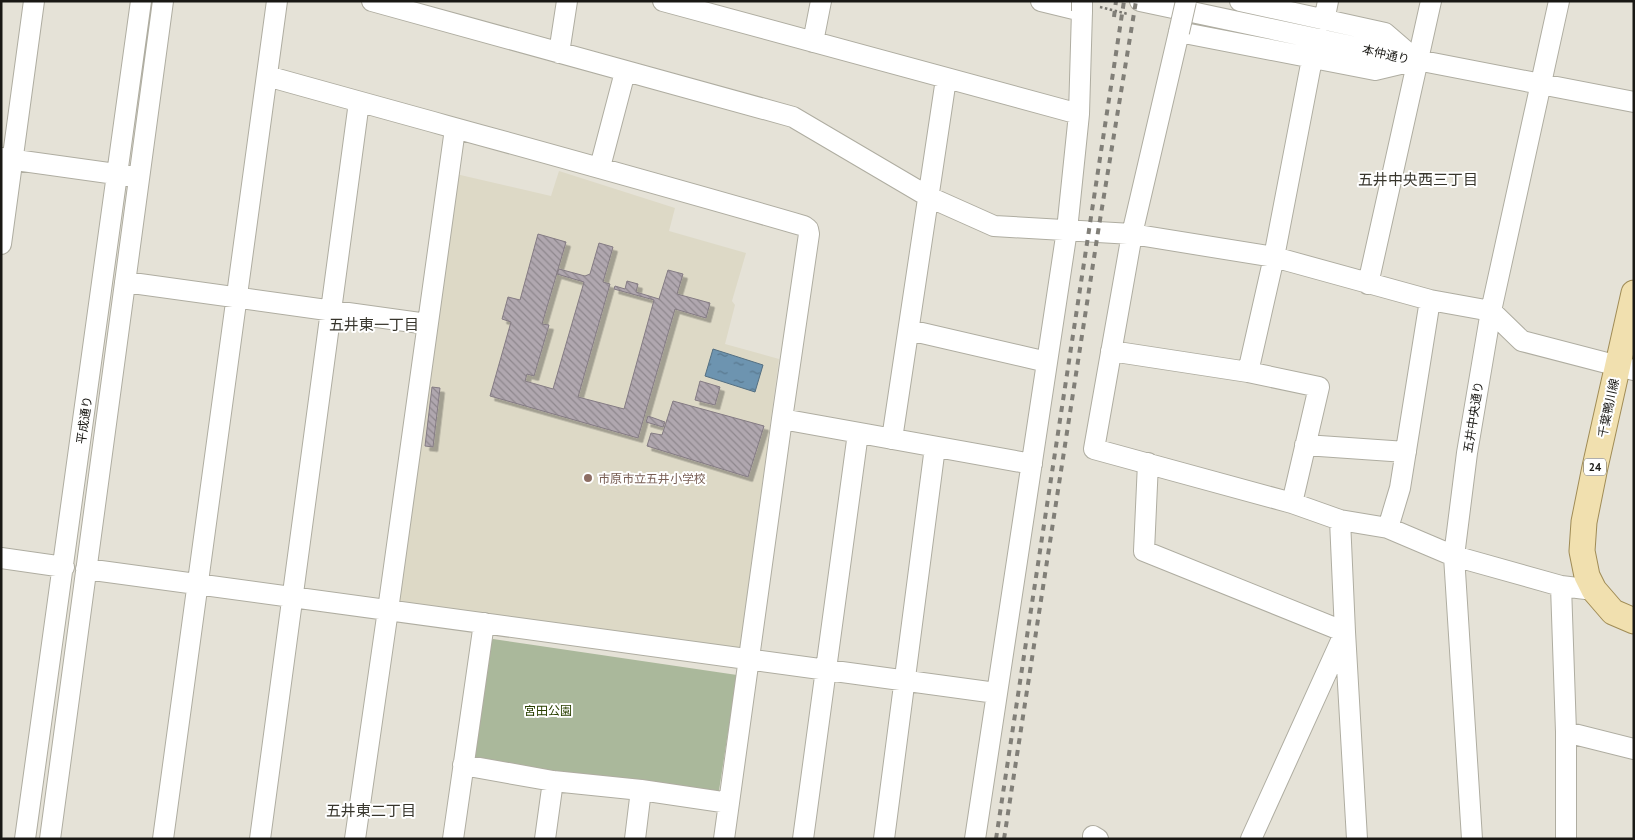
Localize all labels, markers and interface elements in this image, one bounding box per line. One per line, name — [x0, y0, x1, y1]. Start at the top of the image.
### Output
street label: 本仲通り — [1361, 41, 1411, 67]
district label: 五井中央西三丁目 — [1358, 170, 1478, 189]
district label: 五井東一丁目 — [329, 315, 419, 334]
street label: 千葉鴨川線 — [1594, 377, 1622, 439]
street label: 五井中央通り — [1460, 380, 1486, 454]
street label: 平成通り — [73, 395, 95, 445]
road number: 24 — [1584, 458, 1606, 476]
place label: 市原市立五井小学校 — [598, 471, 706, 486]
marker: 市原市立五井小学校 — [582, 472, 594, 484]
park label: 宮田公園 — [524, 703, 572, 718]
district label: 五井東二丁目 — [326, 801, 416, 820]

